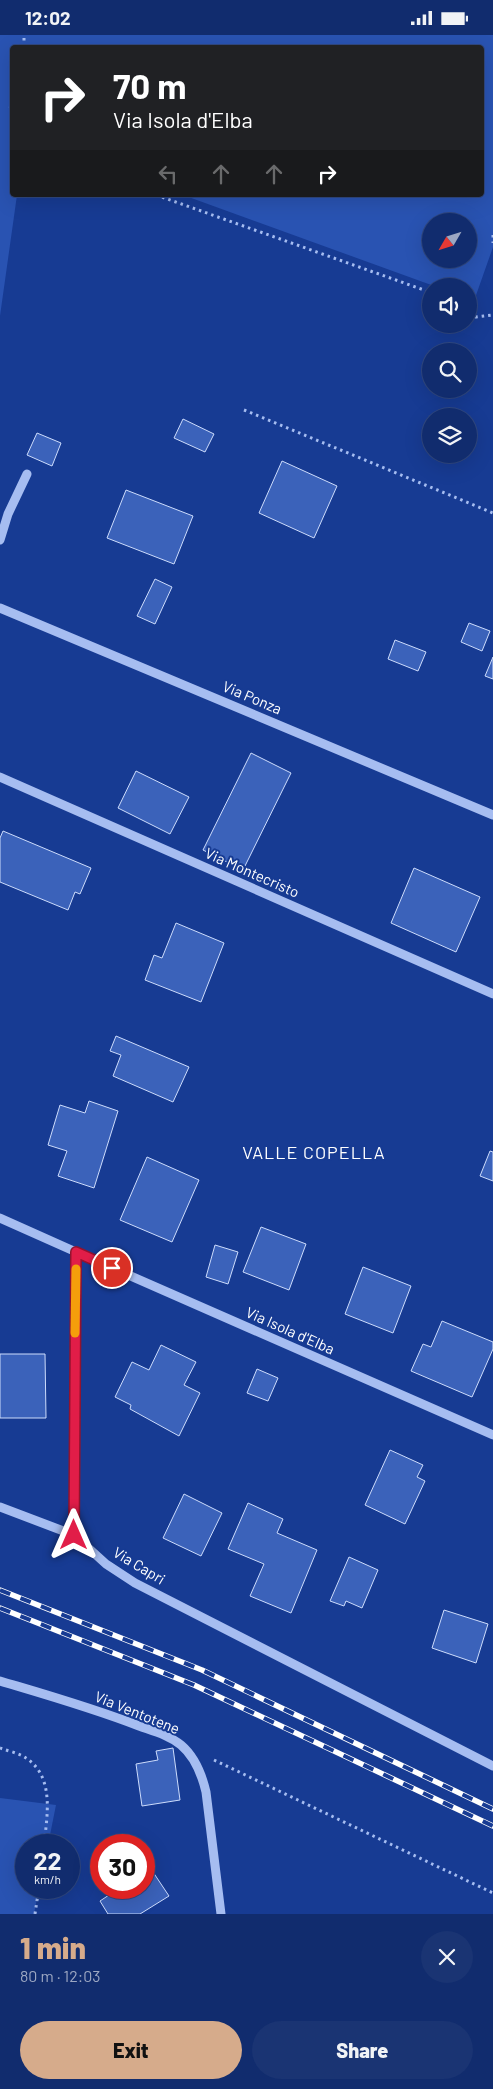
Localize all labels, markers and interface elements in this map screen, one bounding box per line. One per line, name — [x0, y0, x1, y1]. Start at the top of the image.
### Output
text: 12:02 — [25, 6, 71, 29]
text: 70 m — [113, 64, 187, 106]
icon: right — [30, 65, 95, 130]
text: Via Isola d'Elba — [113, 106, 253, 132]
icon: left — [154, 160, 182, 188]
icon: ahead — [207, 160, 235, 188]
icon: ahead — [260, 160, 288, 188]
icon: right — [313, 160, 341, 188]
north arrow — [422, 213, 478, 267]
map controls — [422, 213, 477, 463]
button: sound — [422, 278, 477, 333]
button: search — [422, 343, 477, 398]
button: layers — [422, 408, 477, 463]
street label: Via Ponza — [220, 677, 285, 718]
street label: Via Montecristo — [202, 843, 302, 901]
district label: VALLE COPELLA — [242, 1141, 386, 1163]
pin — [91, 1247, 133, 1289]
icon: arrive — [98, 1254, 126, 1282]
street label: Via Isola d'Elba — [243, 1302, 338, 1358]
position arrow — [47, 1508, 99, 1560]
street label: Via Capri — [110, 1543, 169, 1588]
street label: Via Ventotene — [92, 1687, 182, 1737]
speed limit sign: 30 — [90, 1834, 155, 1899]
text: 22 — [33, 1845, 62, 1875]
text: km/h — [34, 1872, 61, 1886]
text: 1 min — [20, 1929, 86, 1965]
button: close — [421, 1931, 473, 1983]
text: 80 m · 12:03 — [20, 1966, 100, 1985]
button: Exit — [20, 2021, 242, 2079]
button: Share — [252, 2021, 473, 2079]

